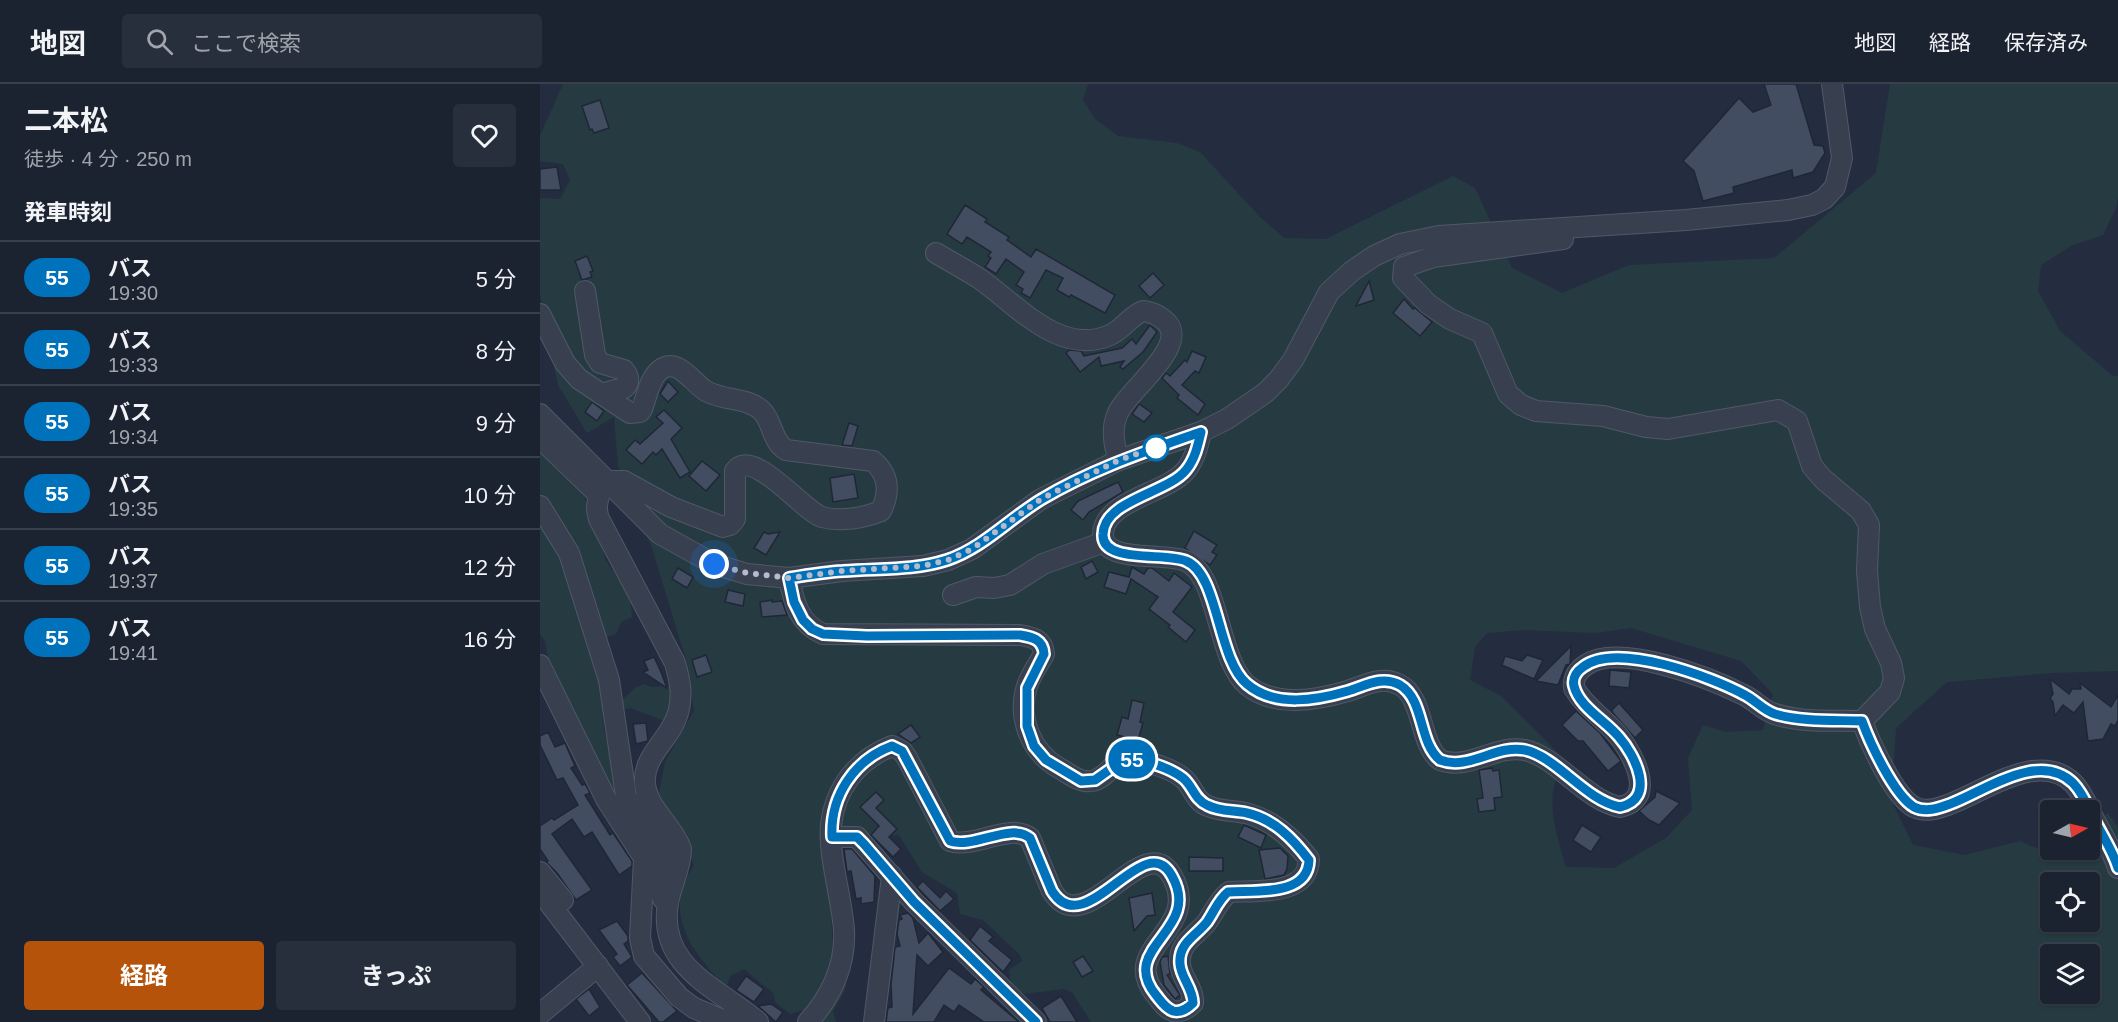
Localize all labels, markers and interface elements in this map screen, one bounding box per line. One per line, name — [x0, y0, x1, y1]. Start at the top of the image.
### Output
search box — [122, 14, 542, 68]
icon: search — [143, 25, 176, 58]
text: 地図 — [30, 28, 86, 59]
text: ここで検索 — [191, 31, 301, 56]
text: 地図 — [1854, 31, 1896, 54]
text: 経路 — [1929, 31, 1971, 54]
text: 保存済み — [2004, 31, 2088, 54]
button: heart — [453, 104, 516, 167]
text: 二本松 — [24, 105, 108, 136]
text: 徒歩 · 4 分 · 250 m — [24, 148, 192, 170]
text: 発車時刻 — [24, 200, 112, 225]
text: バス — [108, 256, 152, 281]
text: 55 — [45, 266, 69, 289]
text: 5 分 — [476, 267, 516, 292]
text: 19:30 — [108, 282, 158, 304]
text: バス — [108, 328, 152, 353]
text: 55 — [45, 338, 69, 361]
text: 8 分 — [476, 339, 516, 364]
text: 19:33 — [108, 354, 158, 376]
text: バス — [108, 400, 152, 425]
text: 55 — [45, 410, 69, 433]
text: 9 分 — [476, 411, 516, 436]
text: 19:34 — [108, 426, 158, 448]
unlabelled marker — [1143, 435, 1169, 461]
text: バス — [108, 472, 152, 497]
text: 55 — [45, 482, 69, 505]
text: 10 分 — [463, 483, 516, 508]
text: 19:35 — [108, 498, 158, 520]
text: バス — [108, 544, 152, 569]
your location — [699, 549, 729, 579]
text: 55 — [45, 554, 69, 577]
text: 12 分 — [463, 555, 516, 580]
text: 19:37 — [108, 570, 158, 592]
text: バス — [108, 616, 152, 641]
text: 55 — [45, 626, 69, 649]
text: 16 分 — [463, 627, 516, 652]
text: 19:41 — [108, 642, 158, 664]
line badge: 55 — [1105, 740, 1159, 778]
text: 55 — [1120, 748, 1144, 771]
north arrow — [2040, 800, 2100, 860]
map controls — [2040, 800, 2100, 1004]
button: locate — [2040, 872, 2100, 932]
button: 経路 — [24, 941, 264, 1010]
button: きっぷ — [276, 941, 516, 1010]
button: layers — [2040, 944, 2100, 1004]

